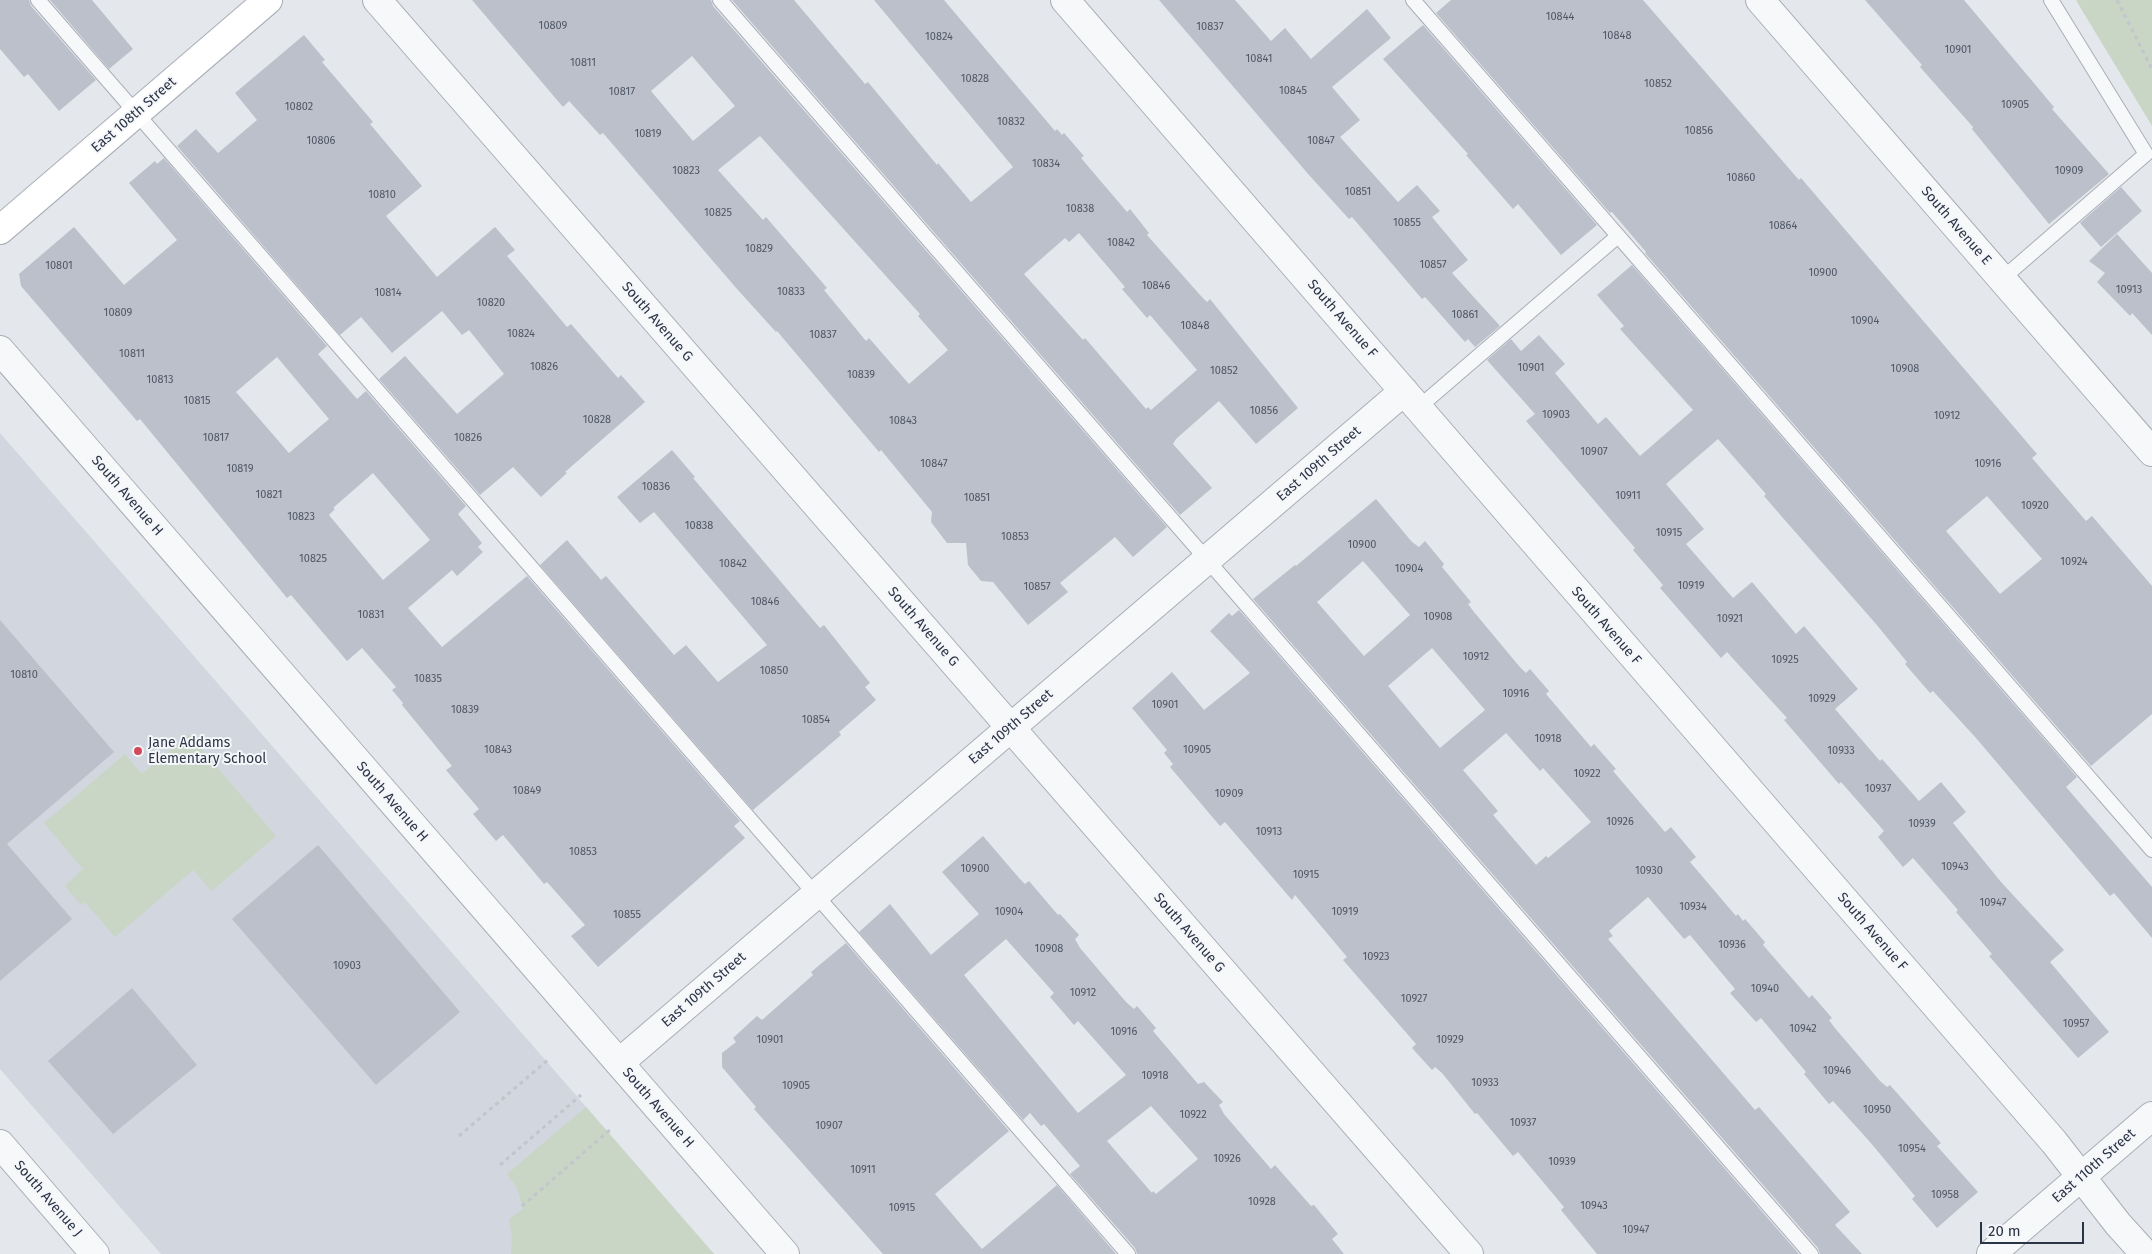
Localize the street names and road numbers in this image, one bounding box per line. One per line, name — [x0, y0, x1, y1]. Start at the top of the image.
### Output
street label: East 108th Street — [88, 74, 180, 156]
street label: South Avenue E — [1917, 183, 1995, 269]
street label: South Avenue F — [1304, 277, 1380, 361]
street label: South Avenue G — [618, 279, 696, 365]
street label: East 109th Street — [1273, 423, 1365, 505]
street label: South Avenue H — [88, 453, 166, 539]
street label: South Avenue G — [884, 584, 962, 670]
street label: South Avenue F — [1568, 584, 1644, 668]
street label: East 109th Street — [965, 686, 1057, 768]
street label: South Avenue H — [353, 759, 431, 845]
street label: South Avenue G — [1150, 890, 1228, 976]
street label: South Avenue F — [1834, 890, 1910, 974]
street label: East 109th Street — [658, 949, 750, 1031]
street label: South Avenue H — [619, 1065, 697, 1151]
street label: East 110th Street — [2049, 1125, 2139, 1207]
street label: South Avenue J — [10, 1158, 86, 1240]

